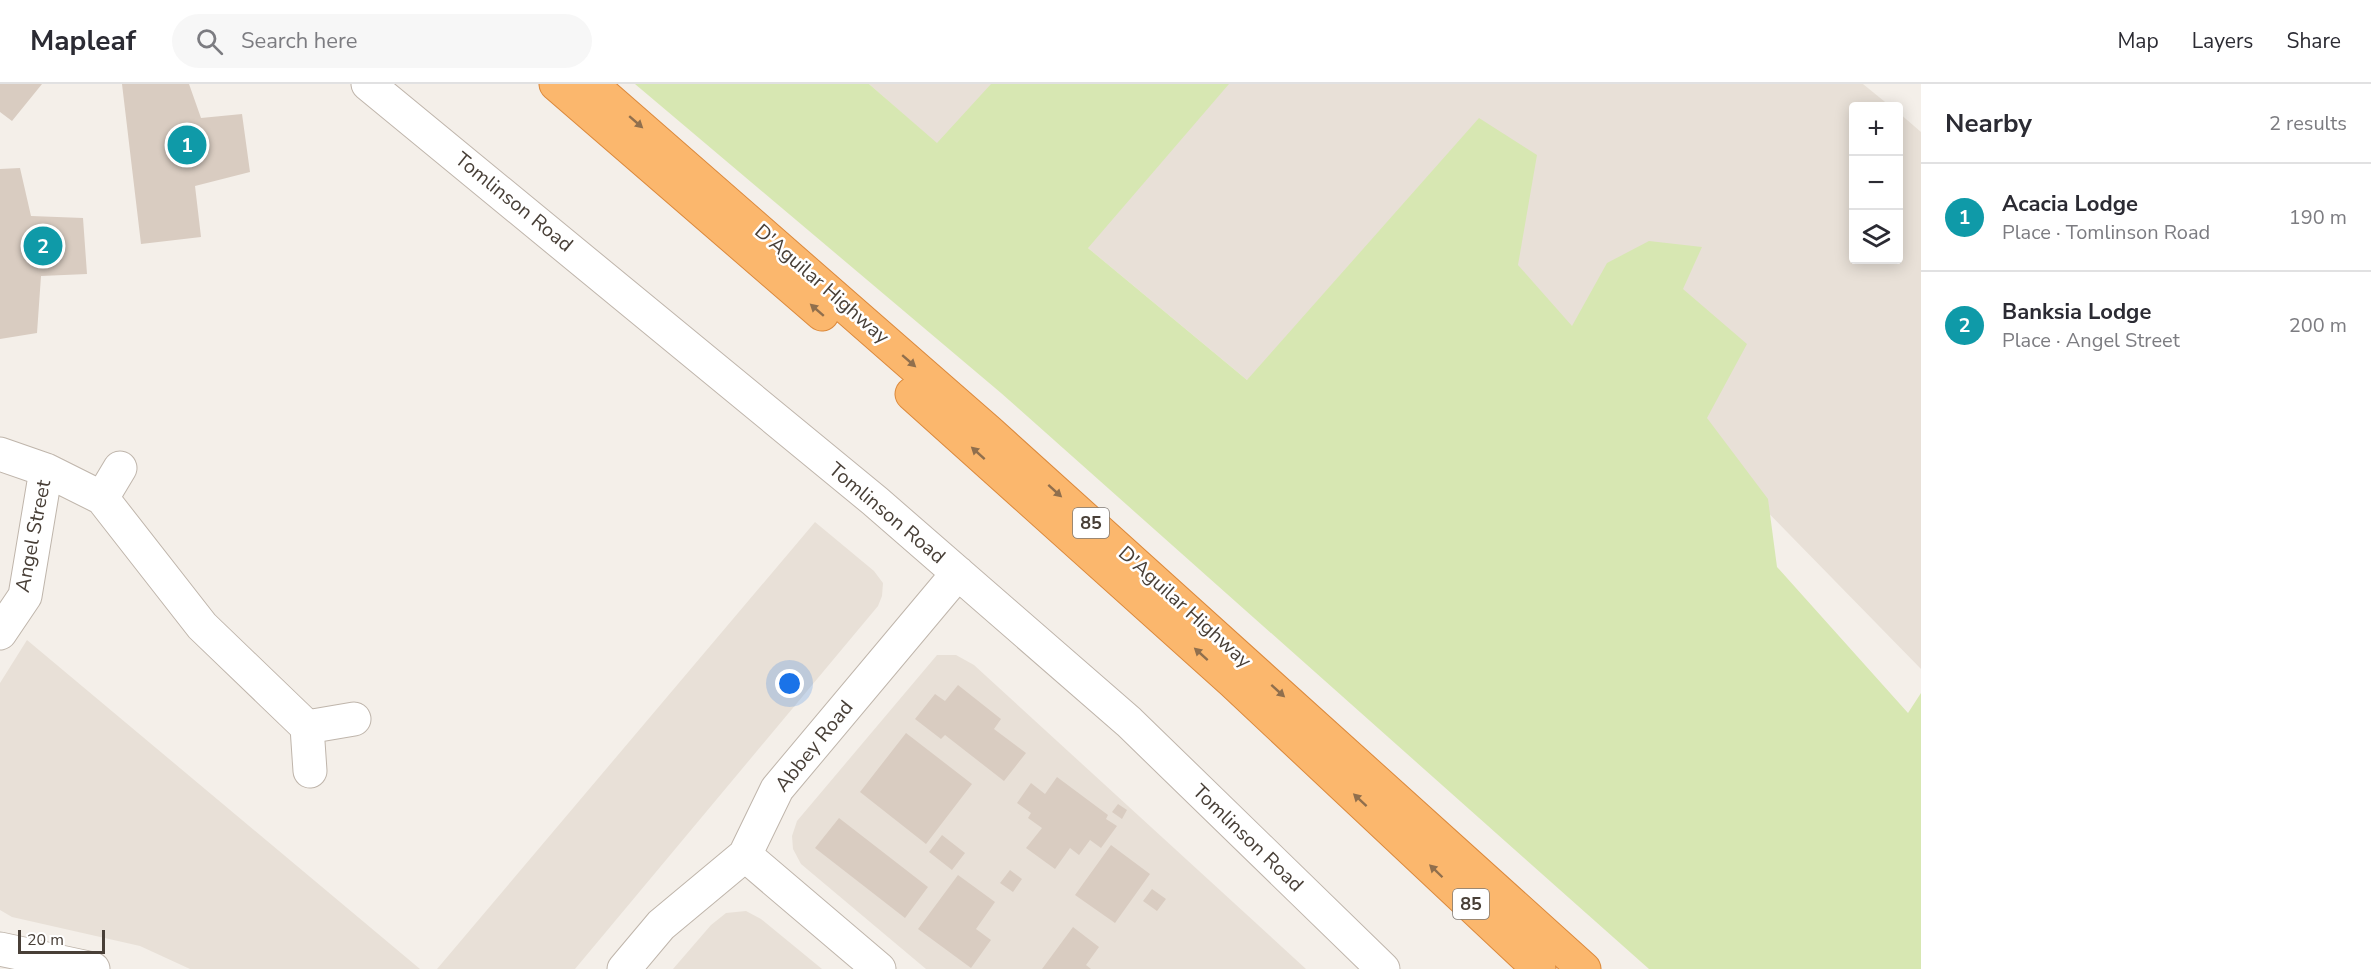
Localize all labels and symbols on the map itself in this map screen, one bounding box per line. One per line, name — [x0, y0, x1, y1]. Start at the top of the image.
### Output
one-way arrow — [628, 115, 643, 128]
pin: 1 — [168, 122, 207, 168]
street label: Tomlinson Road — [449, 146, 579, 258]
street label: D'Aguilar Highway — [749, 218, 896, 351]
pin: 2 — [24, 224, 63, 268]
one-way arrow — [810, 304, 825, 317]
one-way arrow — [901, 354, 916, 367]
one-way arrow — [971, 446, 986, 460]
street label: Tomlinson Road — [823, 456, 951, 570]
street label: Angel Street — [9, 477, 57, 594]
one-way arrow — [1047, 484, 1062, 497]
road number: 85 — [1073, 508, 1109, 538]
street label: D'Aguilar Highway — [1113, 540, 1258, 675]
one-way arrow — [1194, 647, 1209, 661]
your location — [775, 669, 804, 698]
one-way arrow — [1270, 684, 1285, 697]
street label: Abbey Road — [769, 695, 859, 797]
street label: Tomlinson Road — [1187, 778, 1309, 898]
one-way arrow — [1353, 793, 1368, 807]
one-way arrow — [1429, 864, 1443, 878]
road number: 85 — [1453, 889, 1489, 919]
scale bar — [18, 927, 105, 954]

